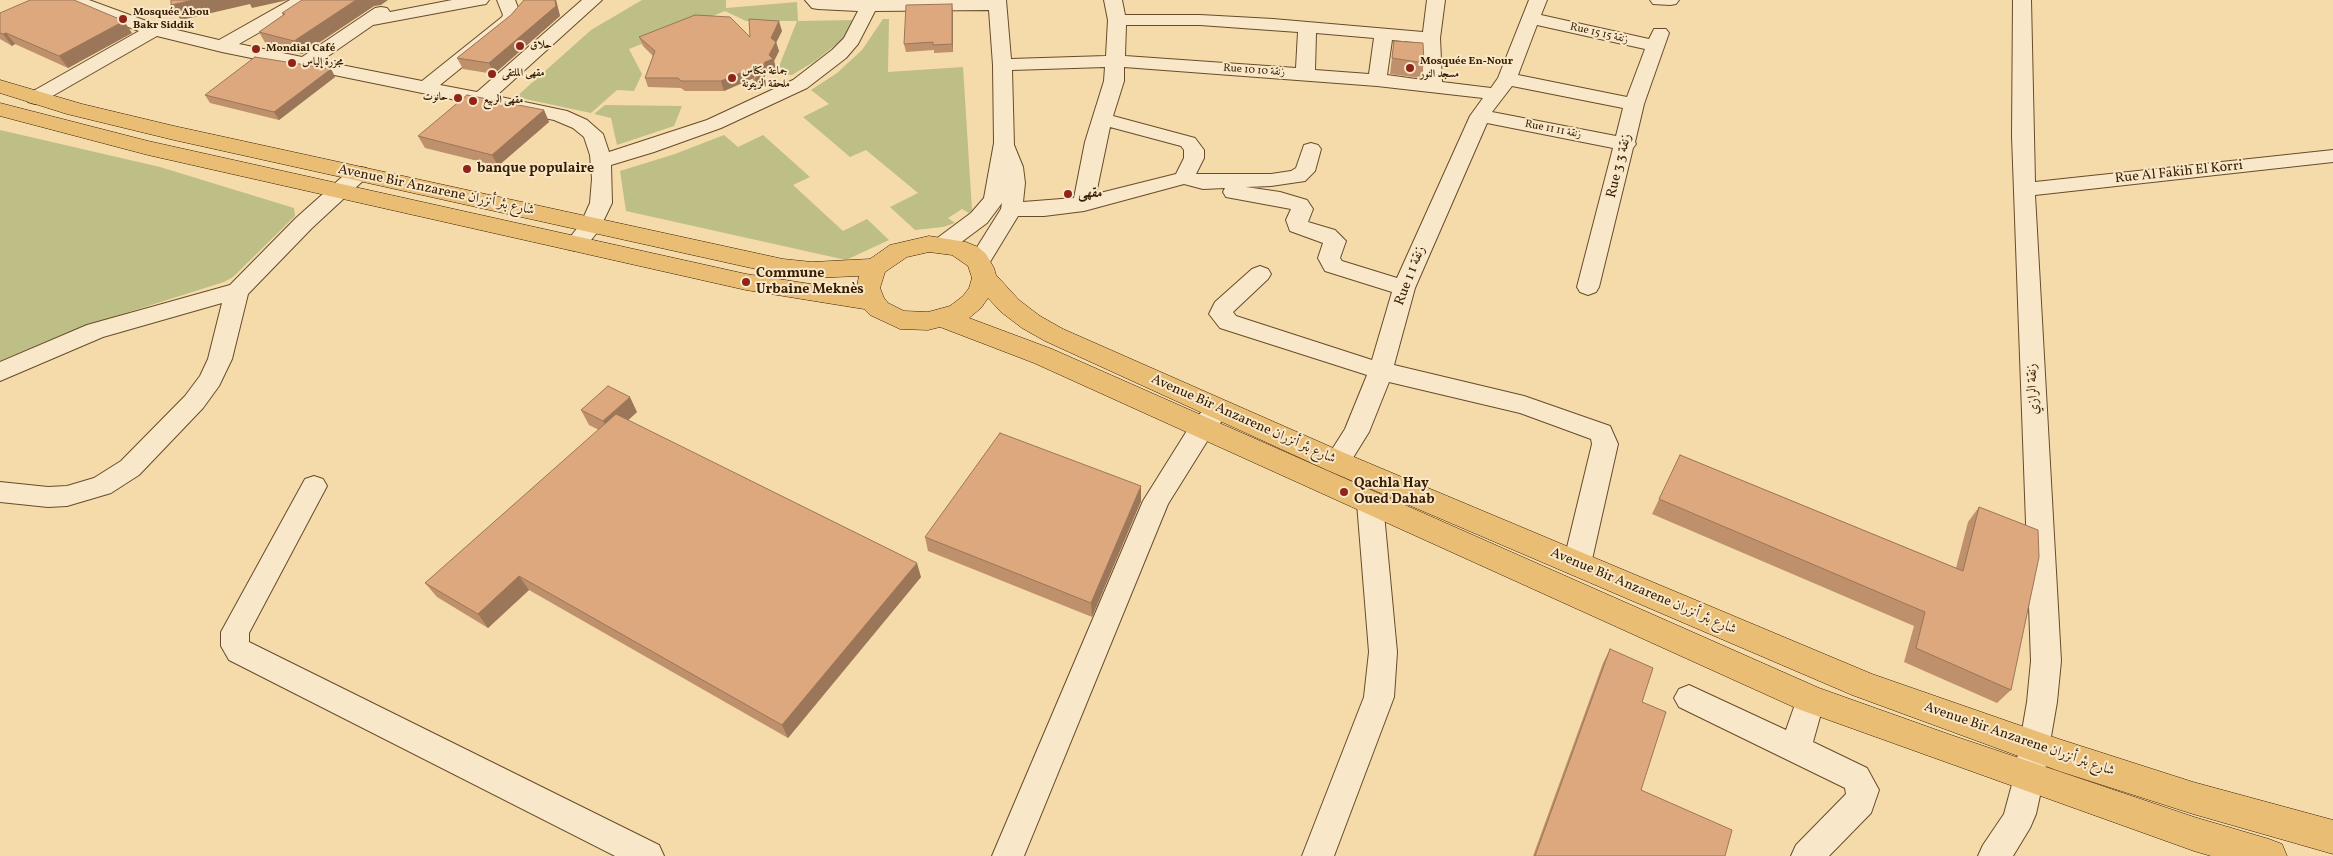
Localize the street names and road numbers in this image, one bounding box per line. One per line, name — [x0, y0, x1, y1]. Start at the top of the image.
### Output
street label: Rue 15 زنقة 15 — [1569, 21, 1629, 47]
street label: Rue 10 زنقة 10 — [1223, 62, 1285, 80]
street label: Rue 11 زنقة 11 — [1524, 118, 1582, 142]
street label: Rue 3 زنقة 3 — [1604, 132, 1636, 200]
street label: Rue Al Fakih El Korri — [2114, 158, 2244, 188]
street label: Avenue Bir Anzarene شارع بئر أنزران — [336, 162, 536, 220]
street label: Rue 1 زنقة 1 — [1392, 244, 1430, 308]
street label: زنقة الرازي — [2024, 363, 2044, 415]
street label: Avenue Bir Anzarene شارع بئر أنزران — [1148, 372, 1338, 468]
street label: Avenue Bir Anzarene شارع بئر أنزران — [1547, 545, 1739, 639]
street label: Avenue Bir Anzarene شارع بئر أنزران — [1921, 699, 2117, 781]

